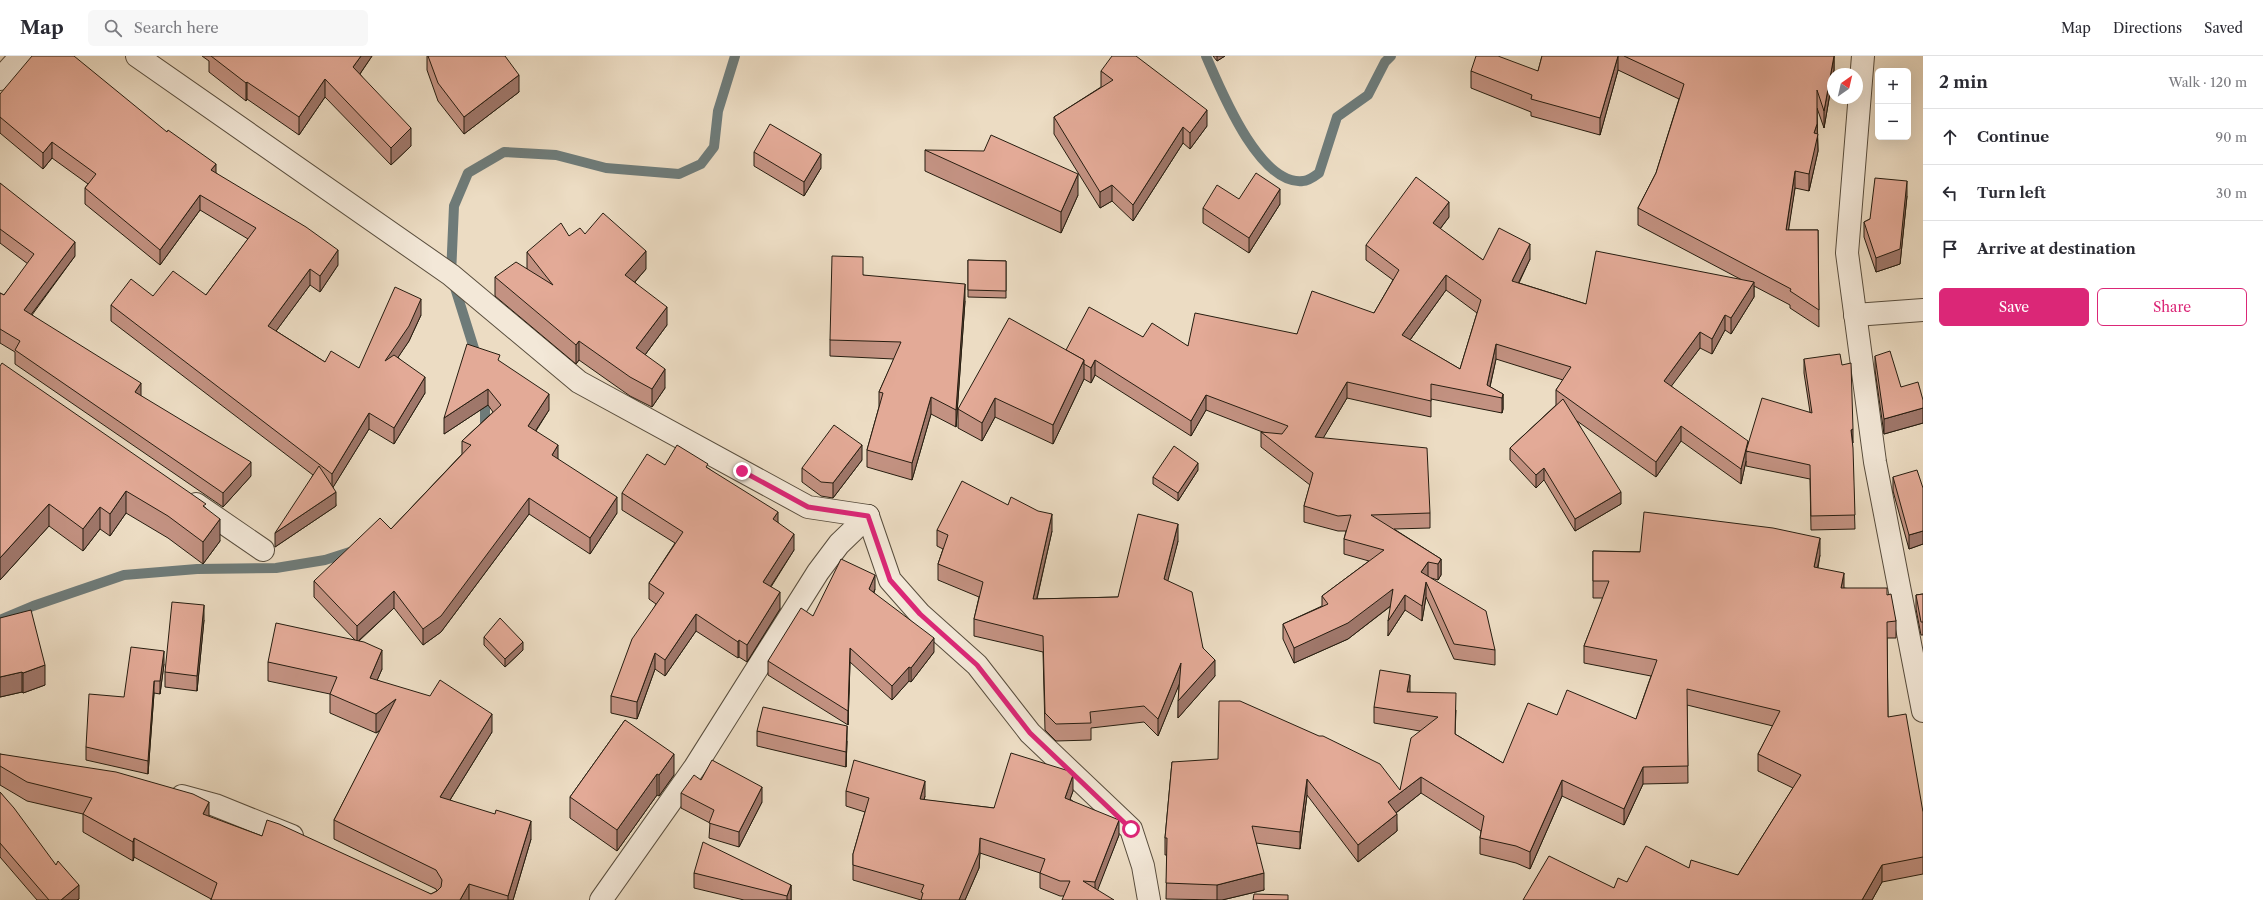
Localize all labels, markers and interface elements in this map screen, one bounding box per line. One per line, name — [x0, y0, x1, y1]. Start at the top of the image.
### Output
search box — [88, 10, 368, 46]
text: Map — [20, 16, 64, 39]
icon: search — [102, 17, 124, 39]
text: Search here — [134, 18, 219, 37]
text: Map — [2061, 19, 2091, 37]
text: Directions — [2113, 19, 2182, 37]
text: Saved — [2204, 19, 2243, 37]
north arrow — [1827, 68, 1863, 104]
map controls — [1875, 68, 1911, 140]
button: + — [1875, 68, 1911, 104]
text: 2 min — [1939, 72, 1988, 92]
text: Walk · 120 m — [2169, 74, 2247, 90]
button: − — [1875, 104, 1911, 140]
icon: ahead — [1939, 126, 1961, 148]
text: Continue — [1977, 127, 2049, 146]
text: 90 m — [2216, 129, 2247, 145]
icon: left — [1939, 182, 1961, 204]
text: Turn left — [1977, 183, 2046, 202]
text: 30 m — [2216, 185, 2247, 201]
icon: arrive — [1939, 238, 1961, 260]
text: Arrive at destination — [1977, 239, 2136, 258]
button: Save — [1939, 288, 2089, 326]
button: Share — [2097, 288, 2247, 326]
route end — [733, 462, 751, 480]
route start — [1122, 820, 1140, 838]

